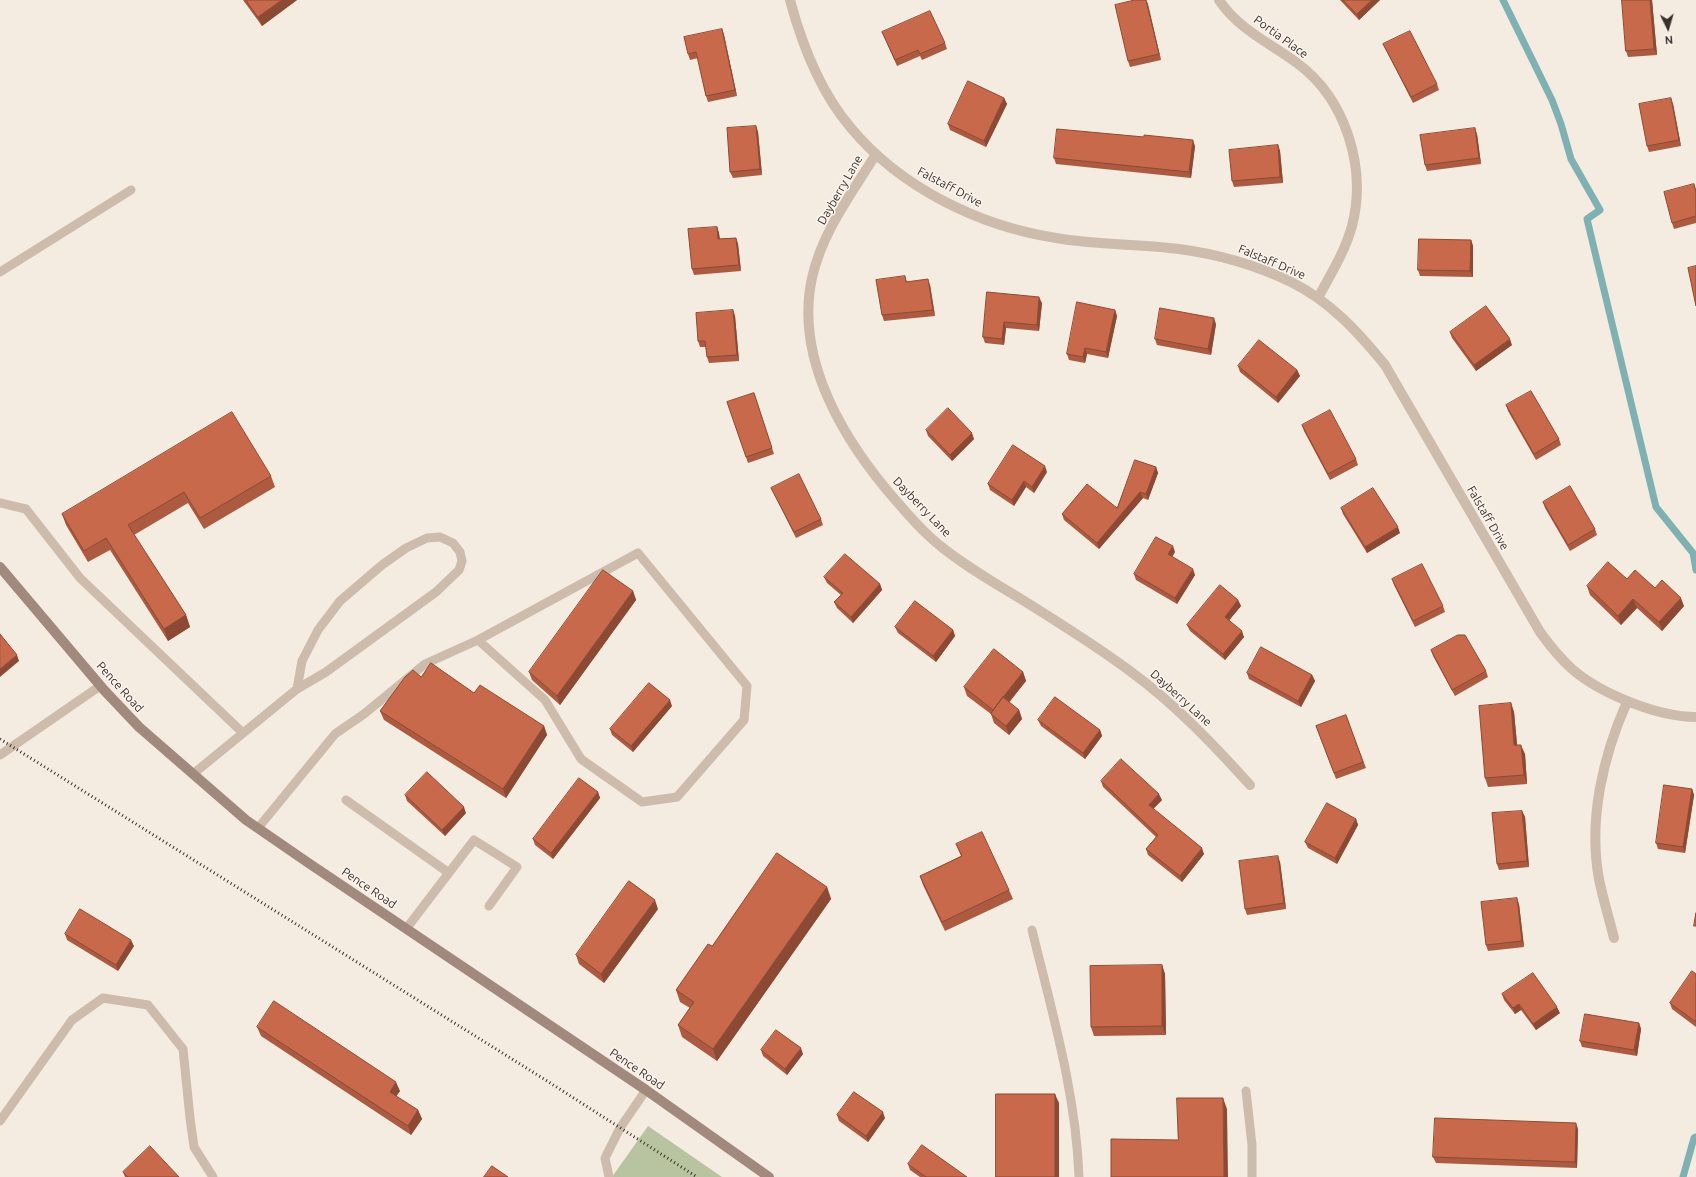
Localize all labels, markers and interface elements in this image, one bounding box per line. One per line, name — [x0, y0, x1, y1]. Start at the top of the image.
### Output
north arrow — [1648, 8, 1688, 48]
street label: Portia Place — [1251, 12, 1311, 62]
text: N — [1664, 34, 1674, 46]
street label: Dayberry Lane — [814, 153, 866, 227]
street label: Falstaff Drive — [915, 164, 985, 210]
street label: Falstaff Drive — [1236, 241, 1308, 283]
street label: Dayberry Lane — [890, 474, 954, 540]
street label: Falstaff Drive — [1464, 483, 1512, 553]
street label: Pence Road — [94, 659, 146, 715]
street label: Dayberry Lane — [1147, 667, 1215, 729]
street label: Pence Road — [339, 864, 399, 912]
street label: Pence Road — [607, 1045, 667, 1093]

